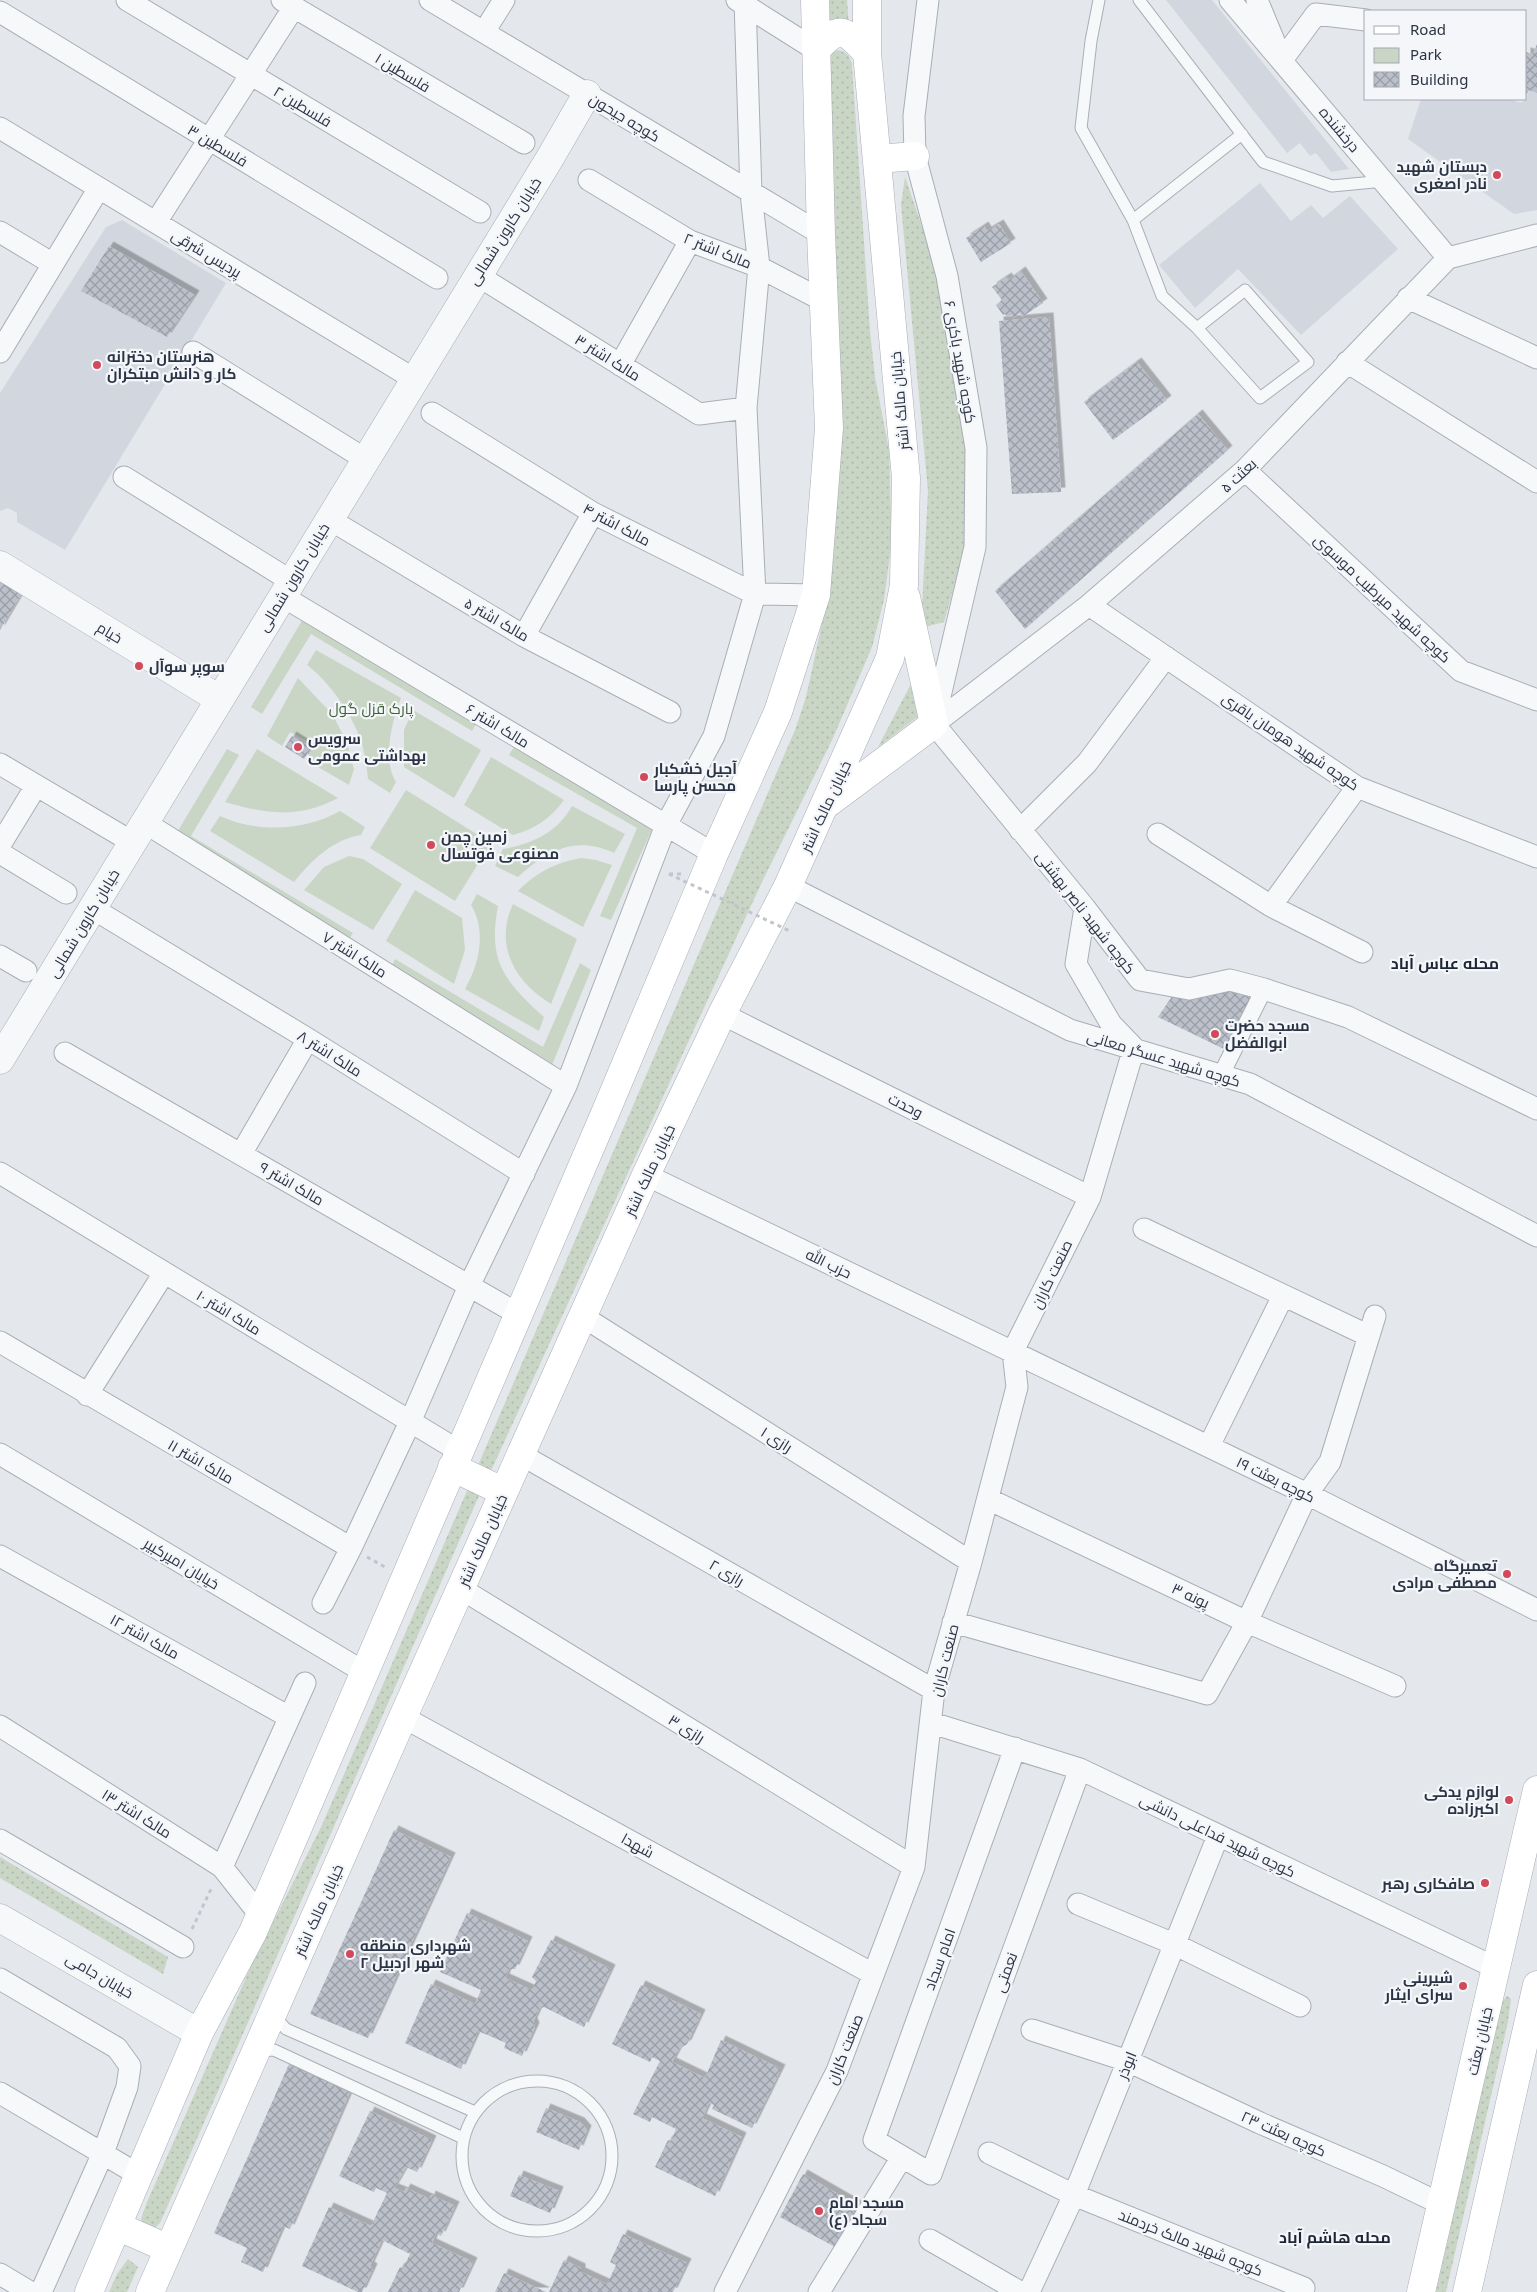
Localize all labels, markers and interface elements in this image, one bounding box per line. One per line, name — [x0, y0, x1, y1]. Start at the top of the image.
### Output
legend — [1364, 10, 1527, 100]
text: Road — [1410, 19, 1446, 39]
text: Park — [1410, 44, 1442, 64]
street label: فلسطین ۱ — [371, 48, 434, 97]
text: Building — [1410, 69, 1468, 89]
street label: فلسطین ۲ — [270, 81, 336, 132]
street label: کوچه جیحون — [585, 88, 664, 147]
street label: درخشنده — [1315, 102, 1365, 156]
street label: فلسطین ۳ — [184, 119, 252, 172]
place label: دبستان شهید نادر اصغری — [1397, 156, 1487, 193]
marker: دبستان شهید نادر اصغری — [1491, 169, 1503, 181]
street label: خیابان کارون شمالی — [463, 173, 546, 289]
street label: پردیس شرقی — [168, 224, 246, 283]
street label: مالک اشتر ۲ — [681, 227, 755, 273]
street label: کوچه شهید باکری ۶ — [939, 299, 982, 425]
street label: مالک اشتر ۳ — [571, 329, 645, 385]
place label: هنرستان دخترانه کار و دانش مبتکران — [107, 346, 236, 383]
street label: خیابان مالک اشتر — [885, 351, 914, 452]
marker: هنرستان دخترانه کار و دانش مبتکران — [91, 359, 103, 371]
street label: بعثت ۵ — [1216, 453, 1260, 497]
street label: مالک اشتر ۴ — [580, 498, 654, 550]
street label: خیابان کارون شمالی — [253, 519, 334, 636]
street label: کوچه شهید میرطیب موسوی — [1309, 529, 1456, 668]
street label: مالک اشتر ۵ — [461, 592, 533, 646]
street label: خیام — [93, 617, 127, 648]
place label: سوپر سوآل — [149, 656, 225, 678]
marker: سوپر سوآل — [133, 660, 145, 672]
street label: کوچه شهید هومان باقری — [1218, 688, 1364, 795]
park label: پارک قزل گول — [329, 698, 413, 719]
street label: مالک اشتر ۶ — [463, 698, 533, 752]
place label: سرویس بهداشتی عمومی — [308, 728, 426, 765]
marker: سرویس بهداشتی عمومی — [292, 741, 304, 753]
street label: خیابان مالک اشتر — [795, 757, 856, 856]
place label: آجیل خشکبار محسن پارسا — [653, 758, 737, 797]
marker: آجیل خشکبار محسن پارسا — [638, 771, 650, 783]
place label: زمین چمن مصنوعی فوتسال — [441, 826, 559, 863]
marker: زمین چمن مصنوعی فوتسال — [425, 839, 437, 851]
street label: کوچه شهید ناصر بهشتی — [1031, 846, 1140, 978]
street label: خیابان کارون شمالی — [43, 865, 124, 982]
street label: مالک اشتر ۷ — [319, 926, 391, 982]
district label: محله عباس آباد — [1391, 952, 1499, 974]
place label: مسجد حضرت ابوالفضل — [1225, 1015, 1310, 1052]
street label: مالک اشتر ۸ — [294, 1025, 366, 1081]
street label: کوچه شهید عسگر معانی — [1085, 1025, 1243, 1092]
marker: مسجد حضرت ابوالفضل — [1209, 1028, 1221, 1040]
street label: وحدت — [885, 1088, 927, 1122]
street label: خیابان مالک اشتر — [619, 1121, 680, 1220]
street label: مالک اشتر ۹ — [256, 1156, 328, 1210]
street label: صنعت کاران — [1026, 1236, 1077, 1312]
street label: حزب الله — [803, 1243, 855, 1283]
street label: مالک اشتر ۱۰ — [193, 1285, 265, 1339]
street label: رازی ۱ — [757, 1422, 797, 1457]
street label: مالک اشتر ۱۱ — [164, 1434, 238, 1488]
street label: کوچه بعثت ۱۹ — [1233, 1451, 1319, 1508]
street label: خیابان مالک اشتر — [452, 1491, 512, 1591]
street label: خیابان امیرکبیر — [139, 1532, 223, 1594]
street label: رازی ۲ — [705, 1554, 748, 1591]
place label: تعمیرگاه مصطفی مرادی — [1392, 1555, 1498, 1592]
marker: تعمیرگاه مصطفی مرادی — [1501, 1568, 1513, 1580]
street label: پونه ۳ — [1168, 1578, 1213, 1613]
street label: مالک اشتر ۱۲ — [107, 1609, 183, 1663]
street label: صنعت کاران — [925, 1622, 964, 1699]
street label: رازی ۳ — [664, 1709, 709, 1748]
place label: لوازم یدکی اکبرزاده — [1424, 1781, 1499, 1818]
street label: مالک اشتر ۱۳ — [98, 1784, 176, 1842]
street label: کوچه شهید فداعلی دانشی — [1136, 1789, 1299, 1882]
marker: لوازم یدکی اکبرزاده — [1503, 1794, 1515, 1806]
street label: شهدا — [618, 1828, 658, 1863]
street label: خیابان مالک اشتر — [288, 1861, 348, 1961]
place label: صافکاری رهبر — [1381, 1873, 1475, 1893]
marker: صافکاری رهبر — [1479, 1877, 1491, 1889]
street label: امام سجاد — [919, 1925, 960, 1993]
place label: شهرداری منطقه ۲ شهر اردبیل — [360, 1935, 471, 1972]
street label: خیابان جامی — [62, 1948, 138, 2003]
marker: شهرداری منطقه ۲ شهر اردبیل — [344, 1948, 356, 1960]
street label: نعمتی — [989, 1949, 1022, 1995]
place label: شیرینی ‌سرای ایثار — [1384, 1967, 1453, 2004]
marker: شیرینی ‌سرای ایثار — [1457, 1980, 1469, 1992]
street label: خیابان بعثت — [1461, 2005, 1498, 2077]
street label: صنعت کاران — [821, 2011, 868, 2088]
street label: ابوذر — [1111, 2048, 1140, 2083]
street label: کوچه بعثت ۲۳ — [1238, 2105, 1330, 2162]
place label: مسجد امام سجاد (ع) — [829, 2192, 904, 2230]
street label: کوچه شهید مالک خردمند — [1115, 2204, 1266, 2281]
marker: مسجد امام سجاد (ع) — [813, 2205, 825, 2217]
district label: محله هاشم آباد — [1279, 2226, 1391, 2249]

